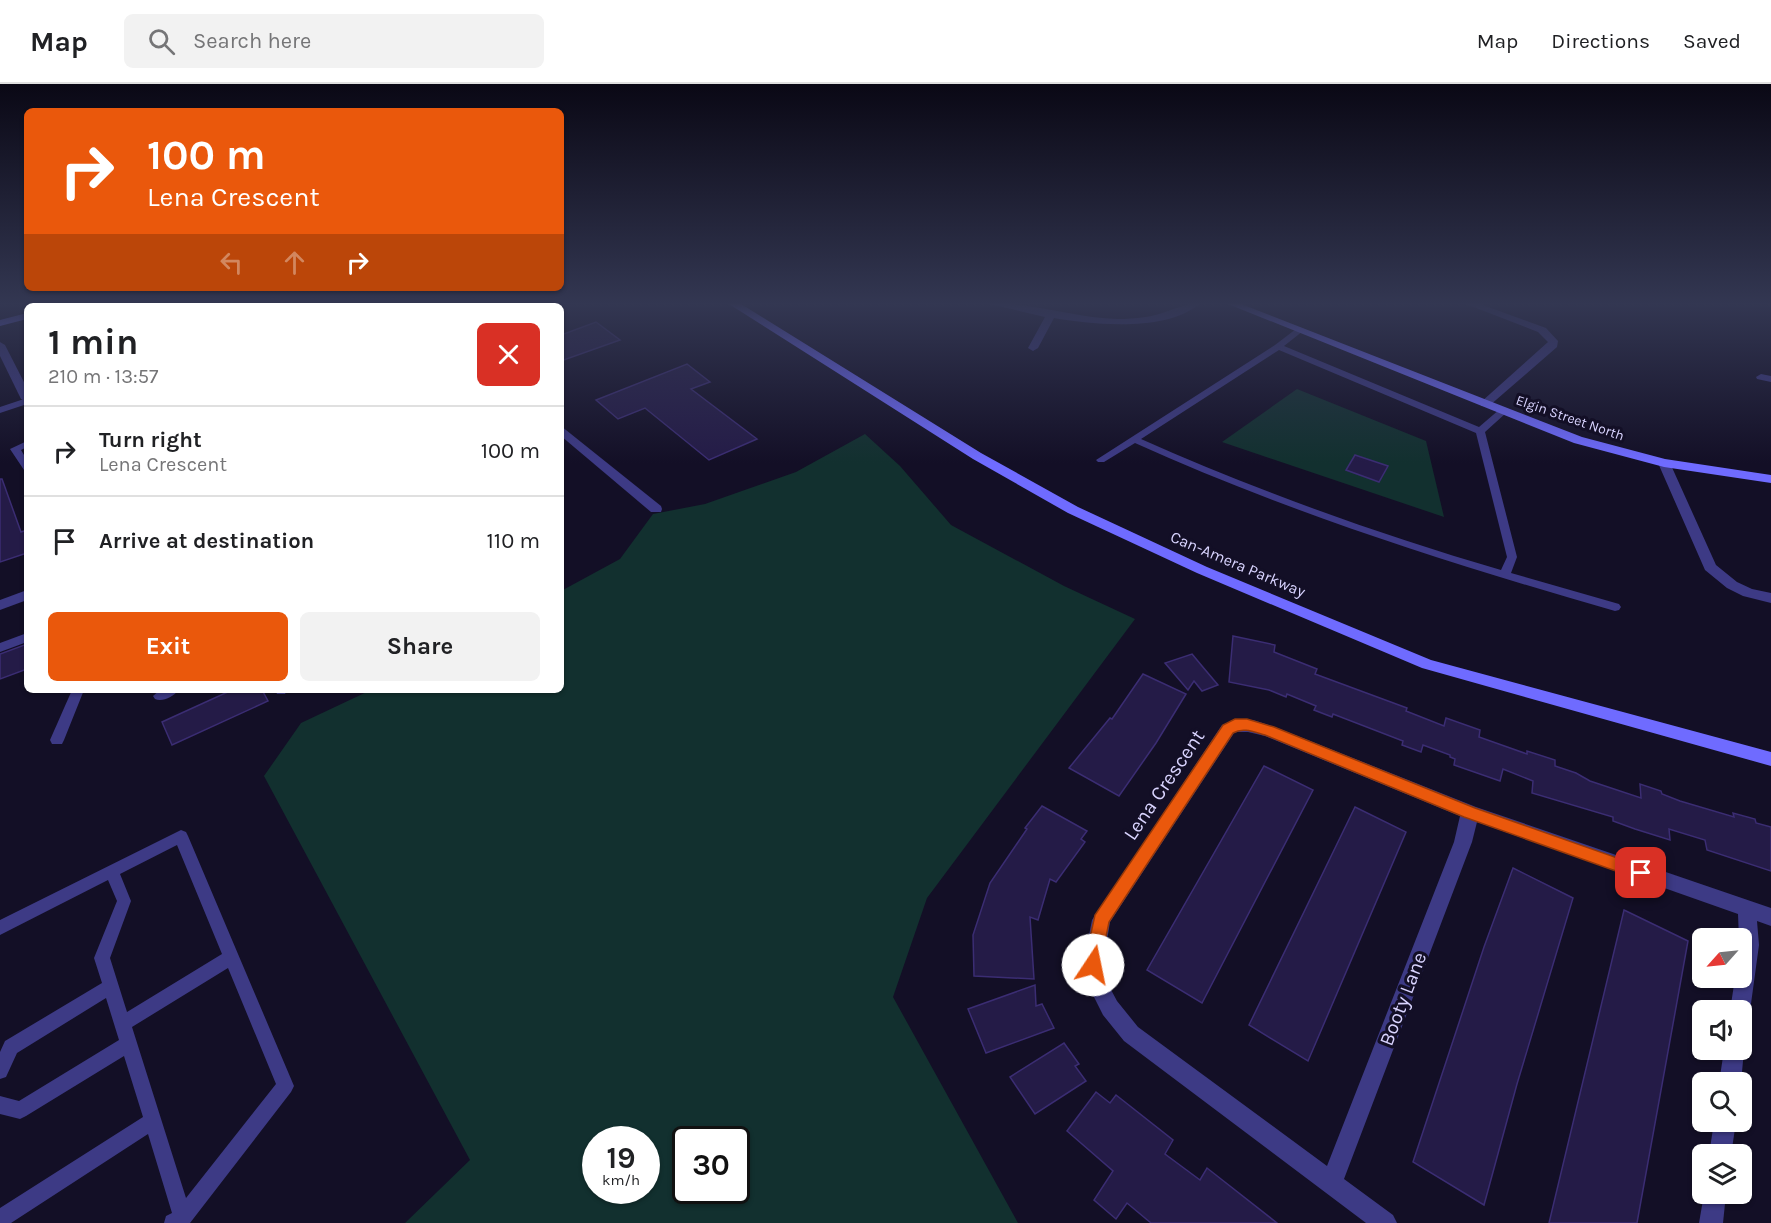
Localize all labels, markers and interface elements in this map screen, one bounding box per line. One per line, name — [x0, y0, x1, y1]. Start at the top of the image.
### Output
search box — [124, 14, 544, 68]
text: Map — [30, 25, 88, 58]
icon: search — [145, 25, 178, 58]
text: Search here — [193, 28, 311, 54]
text: Map — [1477, 29, 1518, 53]
text: Directions — [1551, 29, 1650, 53]
text: Saved — [1683, 29, 1741, 53]
text: 100 m — [147, 130, 266, 180]
icon: right — [48, 132, 126, 210]
text: Lena Crescent — [147, 181, 320, 213]
icon: left — [215, 246, 248, 279]
icon: ahead — [278, 246, 311, 279]
icon: right — [341, 246, 374, 279]
text: 1 min — [48, 321, 138, 363]
button: close — [477, 323, 540, 386]
text: 210 m · 13:57 — [48, 365, 158, 388]
street label: Elgin Street North — [1514, 392, 1626, 444]
text: Turn right — [99, 427, 202, 453]
icon: right — [48, 435, 81, 468]
text: 100 m — [481, 438, 540, 464]
text: Lena Crescent — [99, 453, 227, 476]
icon: arrive — [48, 525, 81, 558]
street label: Can-Amera Parkway — [1168, 527, 1309, 601]
text: Arrive at destination — [99, 528, 314, 554]
text: 110 m — [487, 528, 540, 554]
button: Exit — [48, 612, 288, 681]
button: Share — [300, 612, 540, 681]
street label: Lena Crescent — [1119, 725, 1210, 844]
pin — [1615, 847, 1666, 898]
icon: arrive — [1624, 856, 1657, 889]
north arrow — [1692, 928, 1752, 988]
map controls — [1692, 928, 1752, 1204]
position arrow — [1061, 933, 1125, 997]
street label: Booty Lane — [1375, 949, 1431, 1049]
button: sound — [1692, 1000, 1752, 1060]
button: search — [1692, 1072, 1752, 1132]
speed limit sign: 30 — [672, 1126, 750, 1204]
text: 19 — [606, 1140, 635, 1176]
button: layers — [1692, 1144, 1752, 1204]
text: km/h — [602, 1171, 640, 1189]

